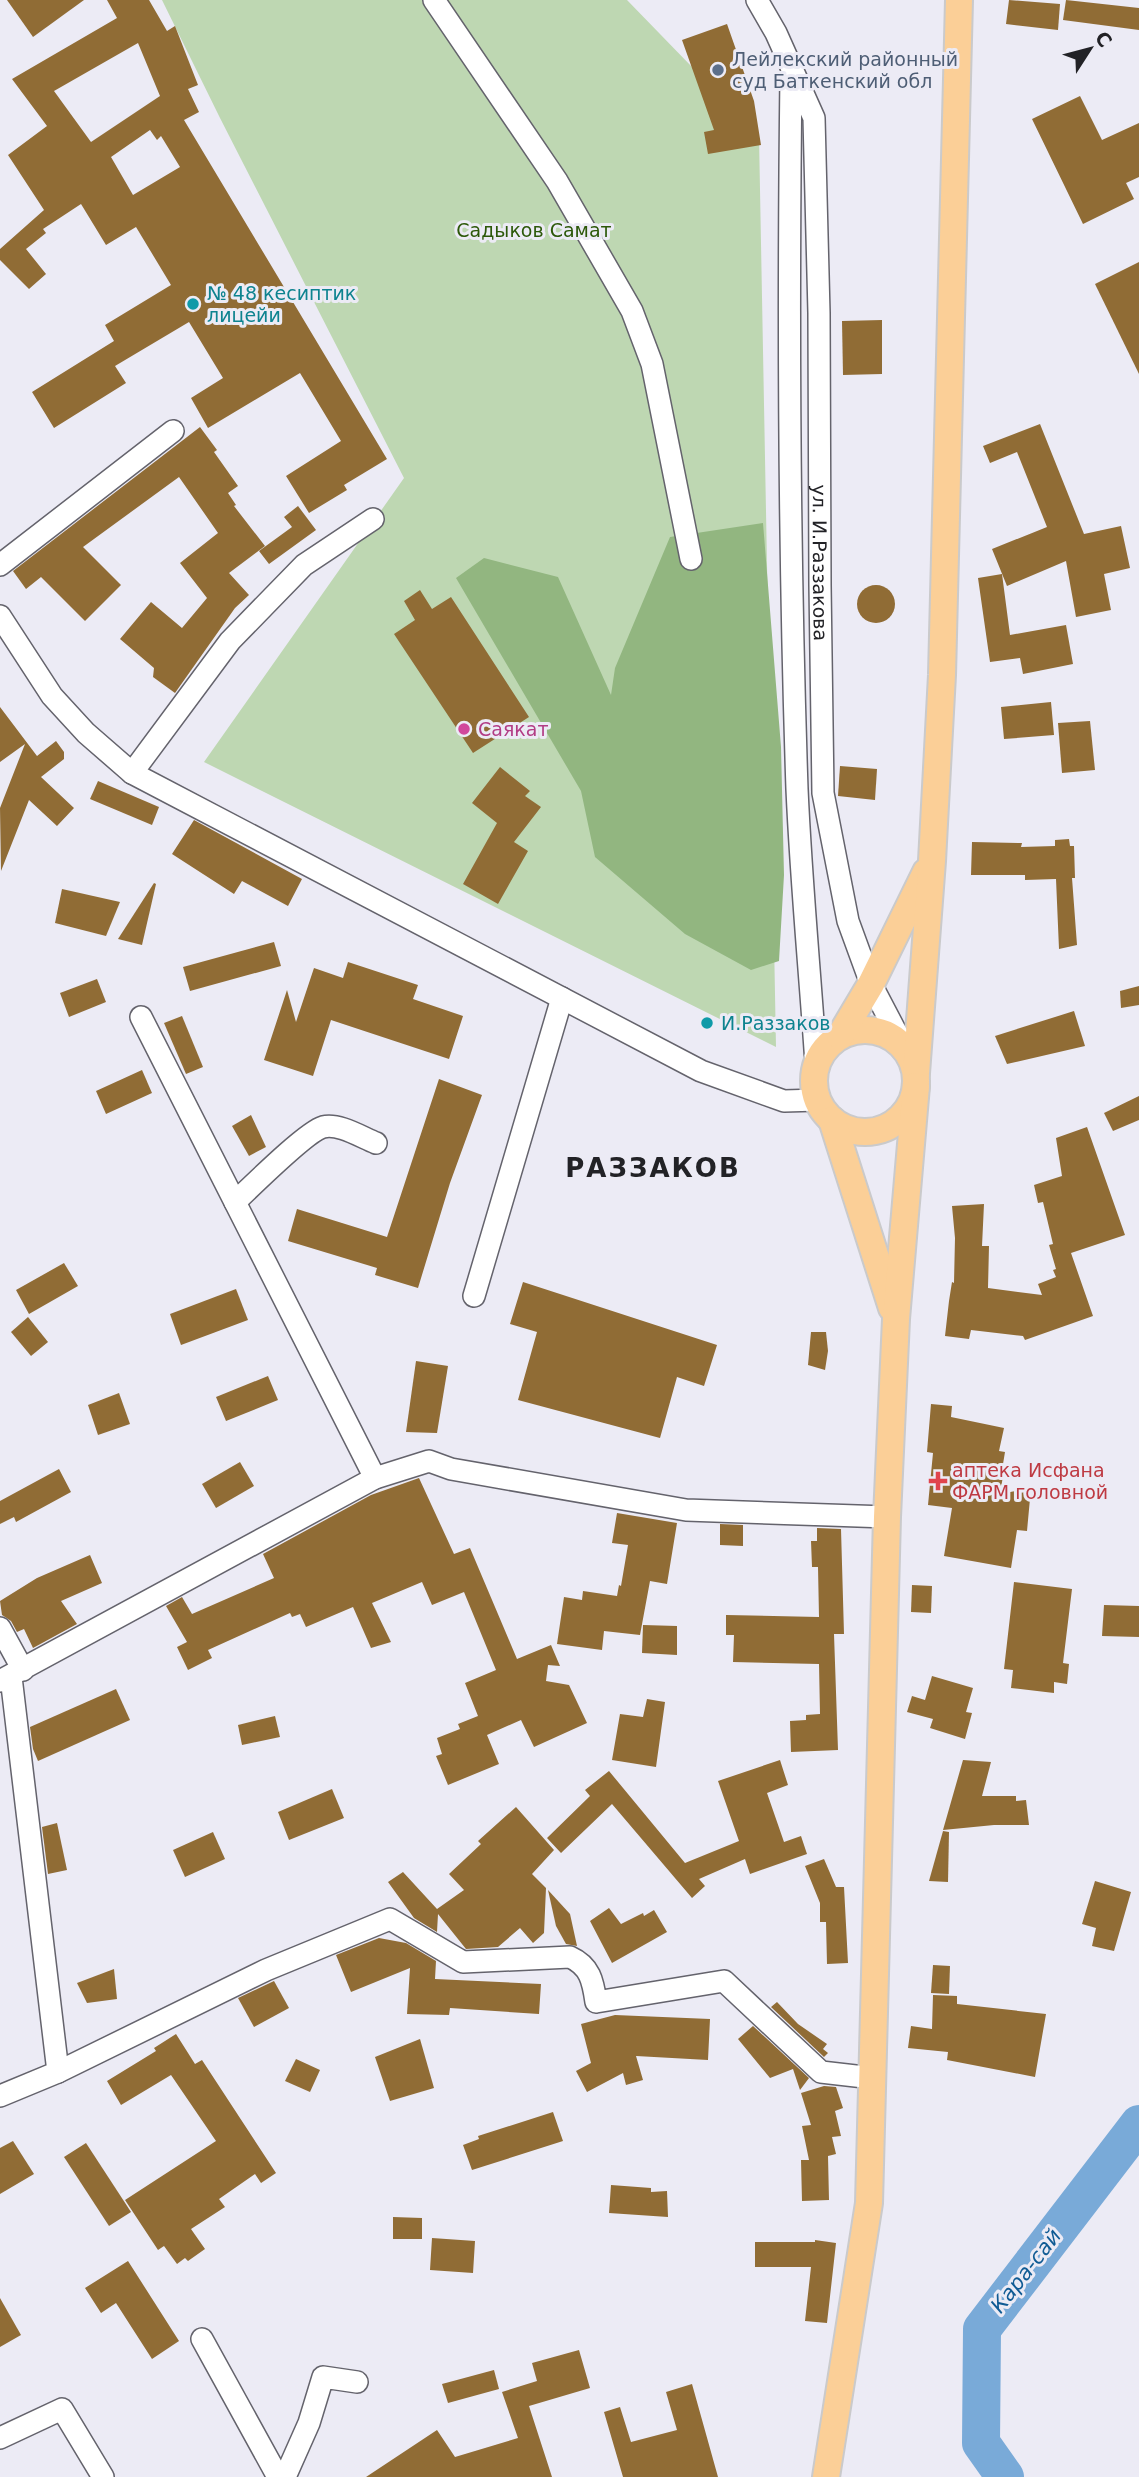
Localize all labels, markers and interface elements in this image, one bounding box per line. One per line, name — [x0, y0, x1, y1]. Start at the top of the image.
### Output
north arrow — [1055, 14, 1125, 84]
text: С — [1091, 27, 1117, 51]
place label: Лейлекский районный суд Баткенский обл — [732, 48, 958, 92]
marker: Лейлекский районный суд Баткенский обл — [710, 62, 726, 78]
park label: Садыков Самат — [456, 219, 612, 241]
place label: № 48 кесиптик лицейи — [207, 282, 356, 326]
marker: № 48 кесиптик лицейи — [185, 296, 201, 312]
street label: ул. И.Раззакова — [809, 484, 832, 641]
place label: Саякат — [478, 718, 549, 740]
marker: Саякат — [456, 721, 472, 737]
place label: И.Раззаков — [721, 1012, 831, 1034]
marker: И.Раззаков — [699, 1015, 715, 1031]
district label: РАЗЗАКОВ — [565, 1153, 741, 1183]
place label: аптека Исфана ФАРМ головной — [952, 1459, 1108, 1503]
marker: аптека Исфана ФАРМ головной — [930, 1473, 946, 1489]
water label: Кара-сай — [986, 2224, 1066, 2318]

